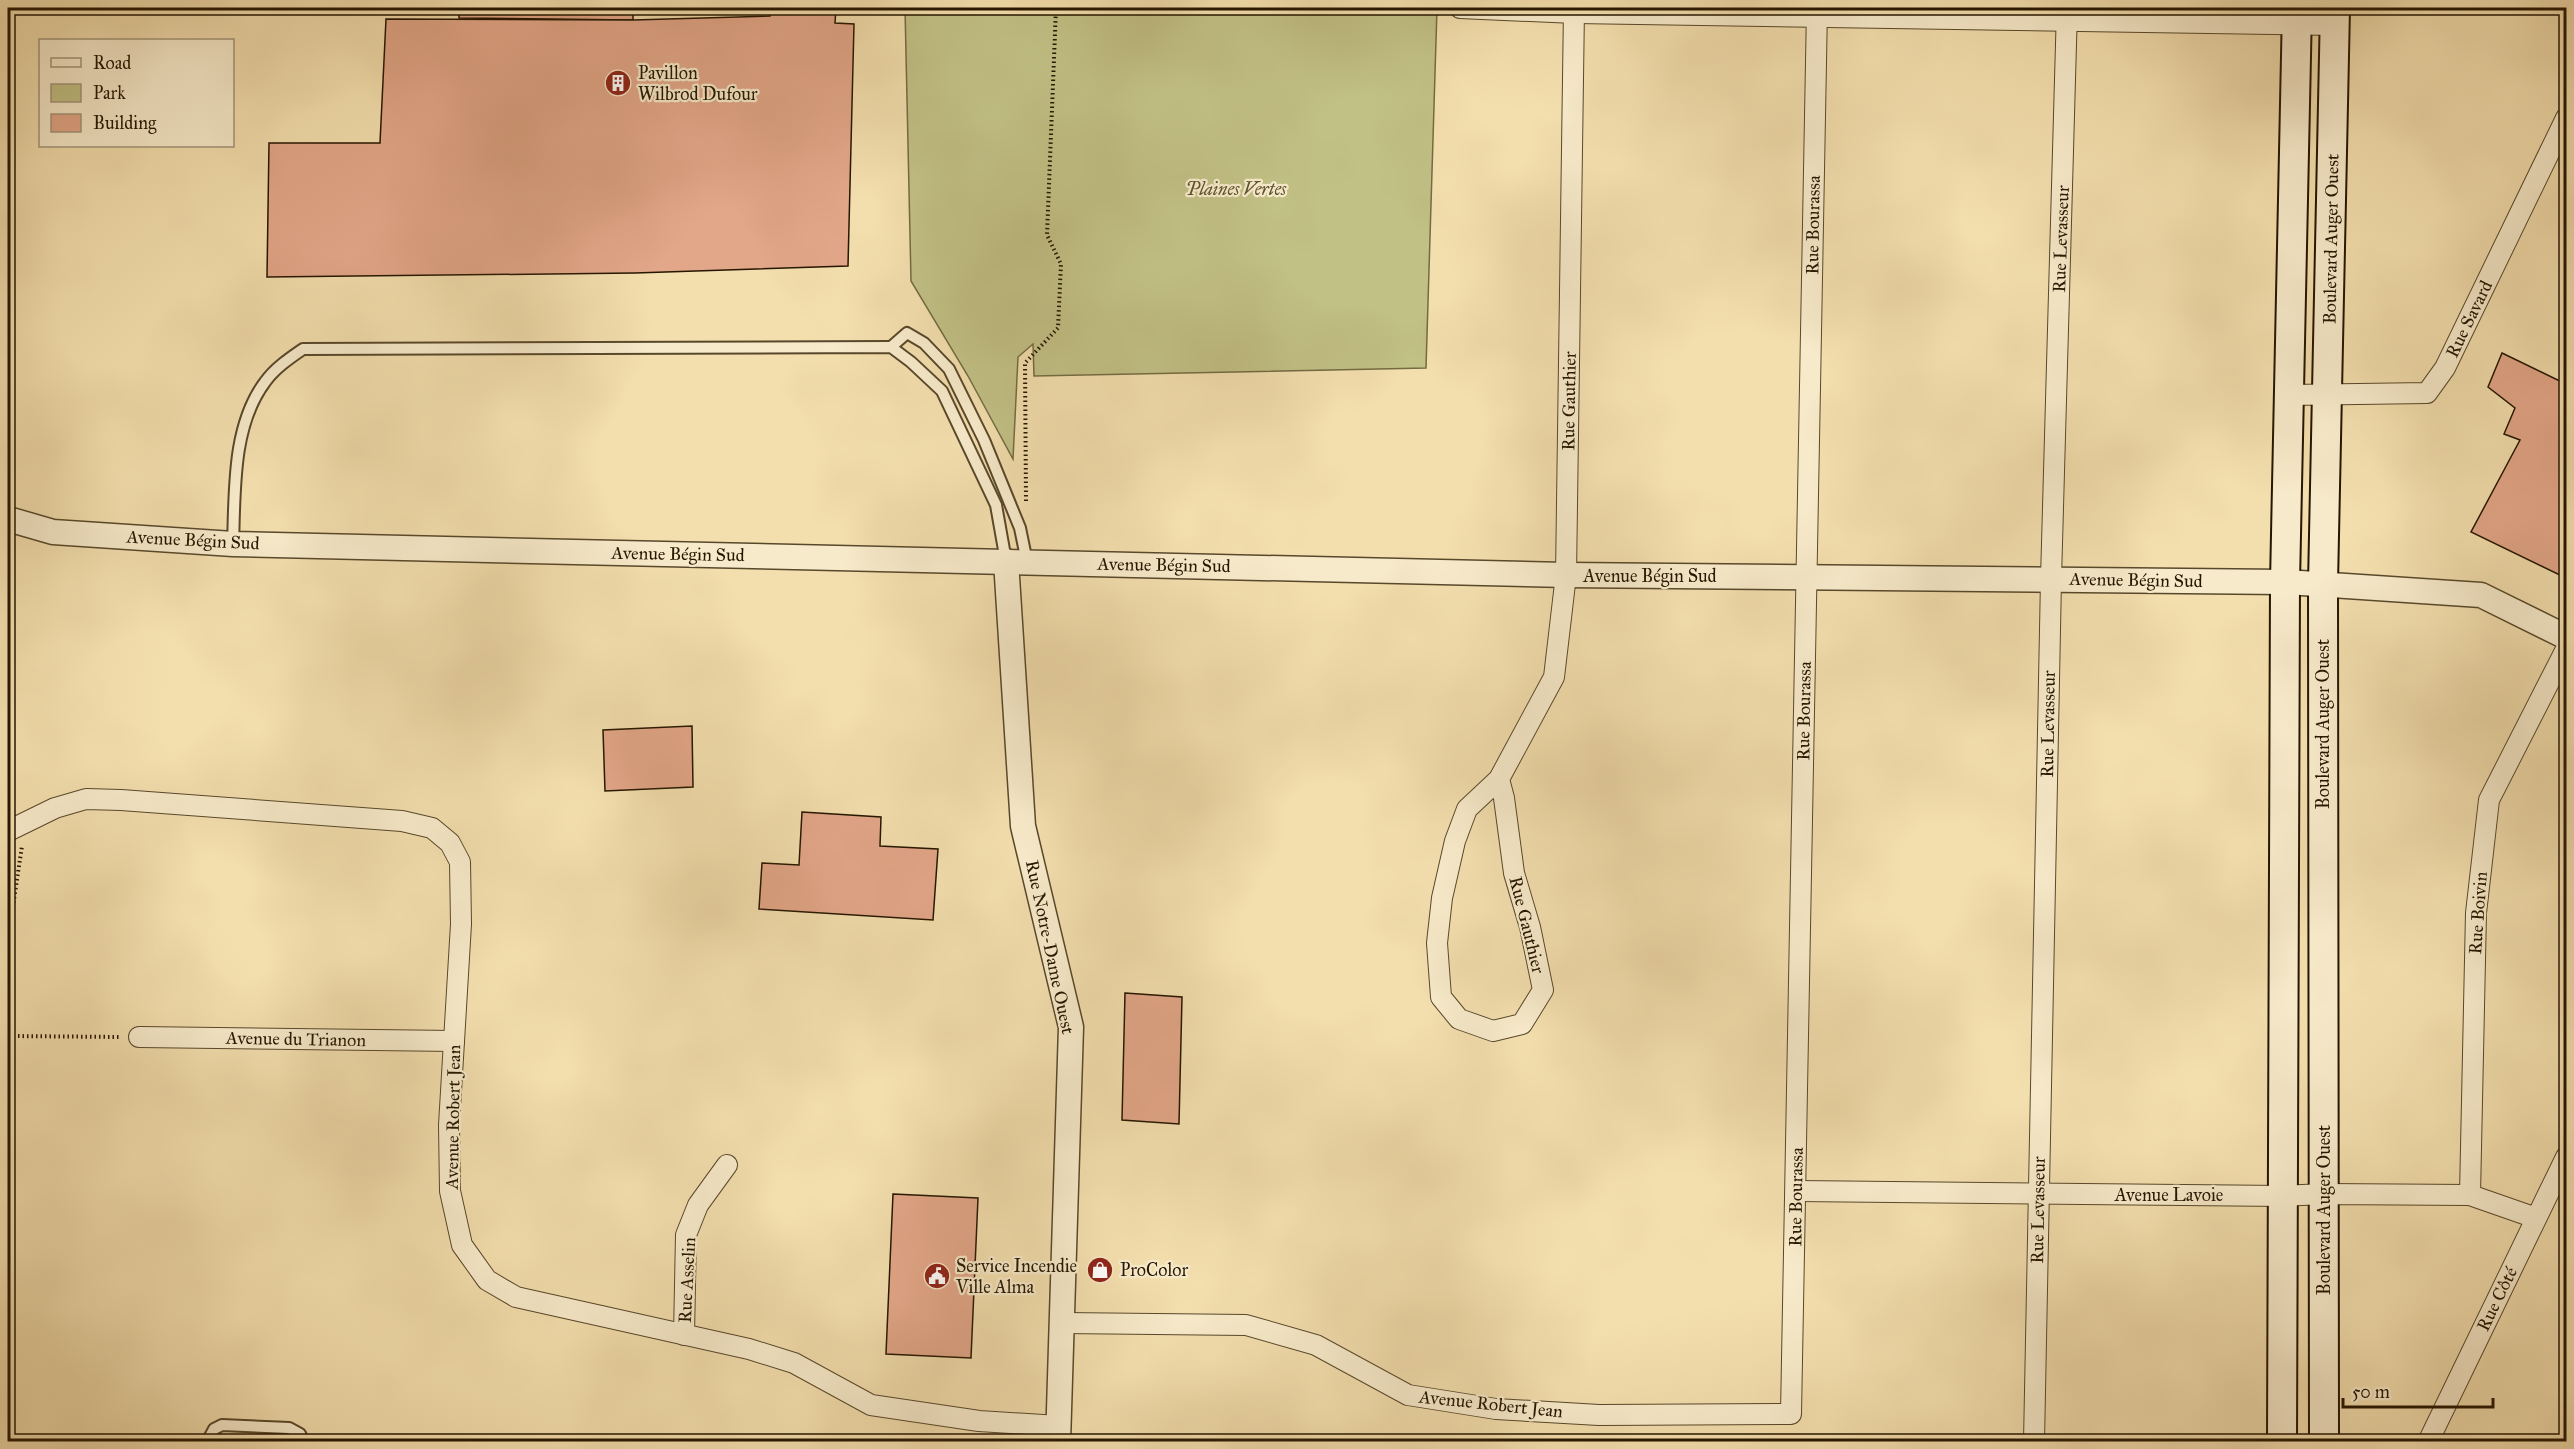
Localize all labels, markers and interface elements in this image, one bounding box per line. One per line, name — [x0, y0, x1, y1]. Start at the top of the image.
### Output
legend — [39, 39, 234, 147]
text: Road — [93, 52, 131, 74]
place label: Pavillon Wilbrod Dufour — [638, 62, 758, 105]
building icon: Pavillon Wilbrod Dufour — [603, 68, 633, 98]
text: Park — [93, 82, 126, 104]
text: Building — [93, 112, 157, 135]
street label: Boulevard Auger Ouest — [2319, 153, 2344, 324]
street label: Rue Bourassa — [1801, 175, 1825, 275]
park label: Plaines Vertes — [1186, 178, 1287, 200]
street label: Rue Levasseur — [2048, 185, 2074, 293]
street label: Rue Savard — [2441, 277, 2497, 361]
street label: Rue Gauthier — [1557, 351, 1581, 451]
street label: Avenue Bégin Sud — [125, 525, 260, 555]
street label: Avenue Bégin Sud — [610, 542, 745, 567]
street label: Avenue Bégin Sud — [1096, 553, 1231, 578]
street label: Avenue Bégin Sud — [1582, 565, 1717, 588]
street label: Avenue Bégin Sud — [2068, 568, 2203, 593]
street label: Boulevard Auger Ouest — [2312, 638, 2335, 809]
street label: Rue Bourassa — [1792, 661, 1816, 761]
street label: Rue Levasseur — [2036, 670, 2060, 778]
street label: Rue Notre-Dame Ouest — [1021, 858, 1079, 1037]
street label: Rue Boivin — [2464, 871, 2492, 955]
street label: Rue Gauthier — [1504, 874, 1550, 976]
street label: Avenue du Trianon — [225, 1027, 367, 1051]
street label: Avenue Robert Jean — [441, 1044, 466, 1191]
street label: Boulevard Auger Ouest — [2313, 1124, 2336, 1295]
street label: Rue Bourassa — [1784, 1147, 1808, 1247]
street label: Rue Levasseur — [2026, 1156, 2050, 1264]
street label: Avenue Lavoie — [2114, 1184, 2223, 1206]
street label: Rue Asselin — [674, 1236, 700, 1323]
place label: Service Incendie Ville Alma — [955, 1255, 1077, 1298]
shop icon: ProColor — [1085, 1255, 1115, 1285]
place label: ProColor — [1120, 1259, 1188, 1281]
public building icon: Service Incendie Ville Alma — [922, 1261, 952, 1291]
street label: Rue Côté — [2472, 1263, 2522, 1335]
scale bar — [2343, 1371, 2493, 1409]
text: 50 m — [2352, 1381, 2390, 1403]
street label: Avenue Robert Jean — [1417, 1385, 1564, 1424]

